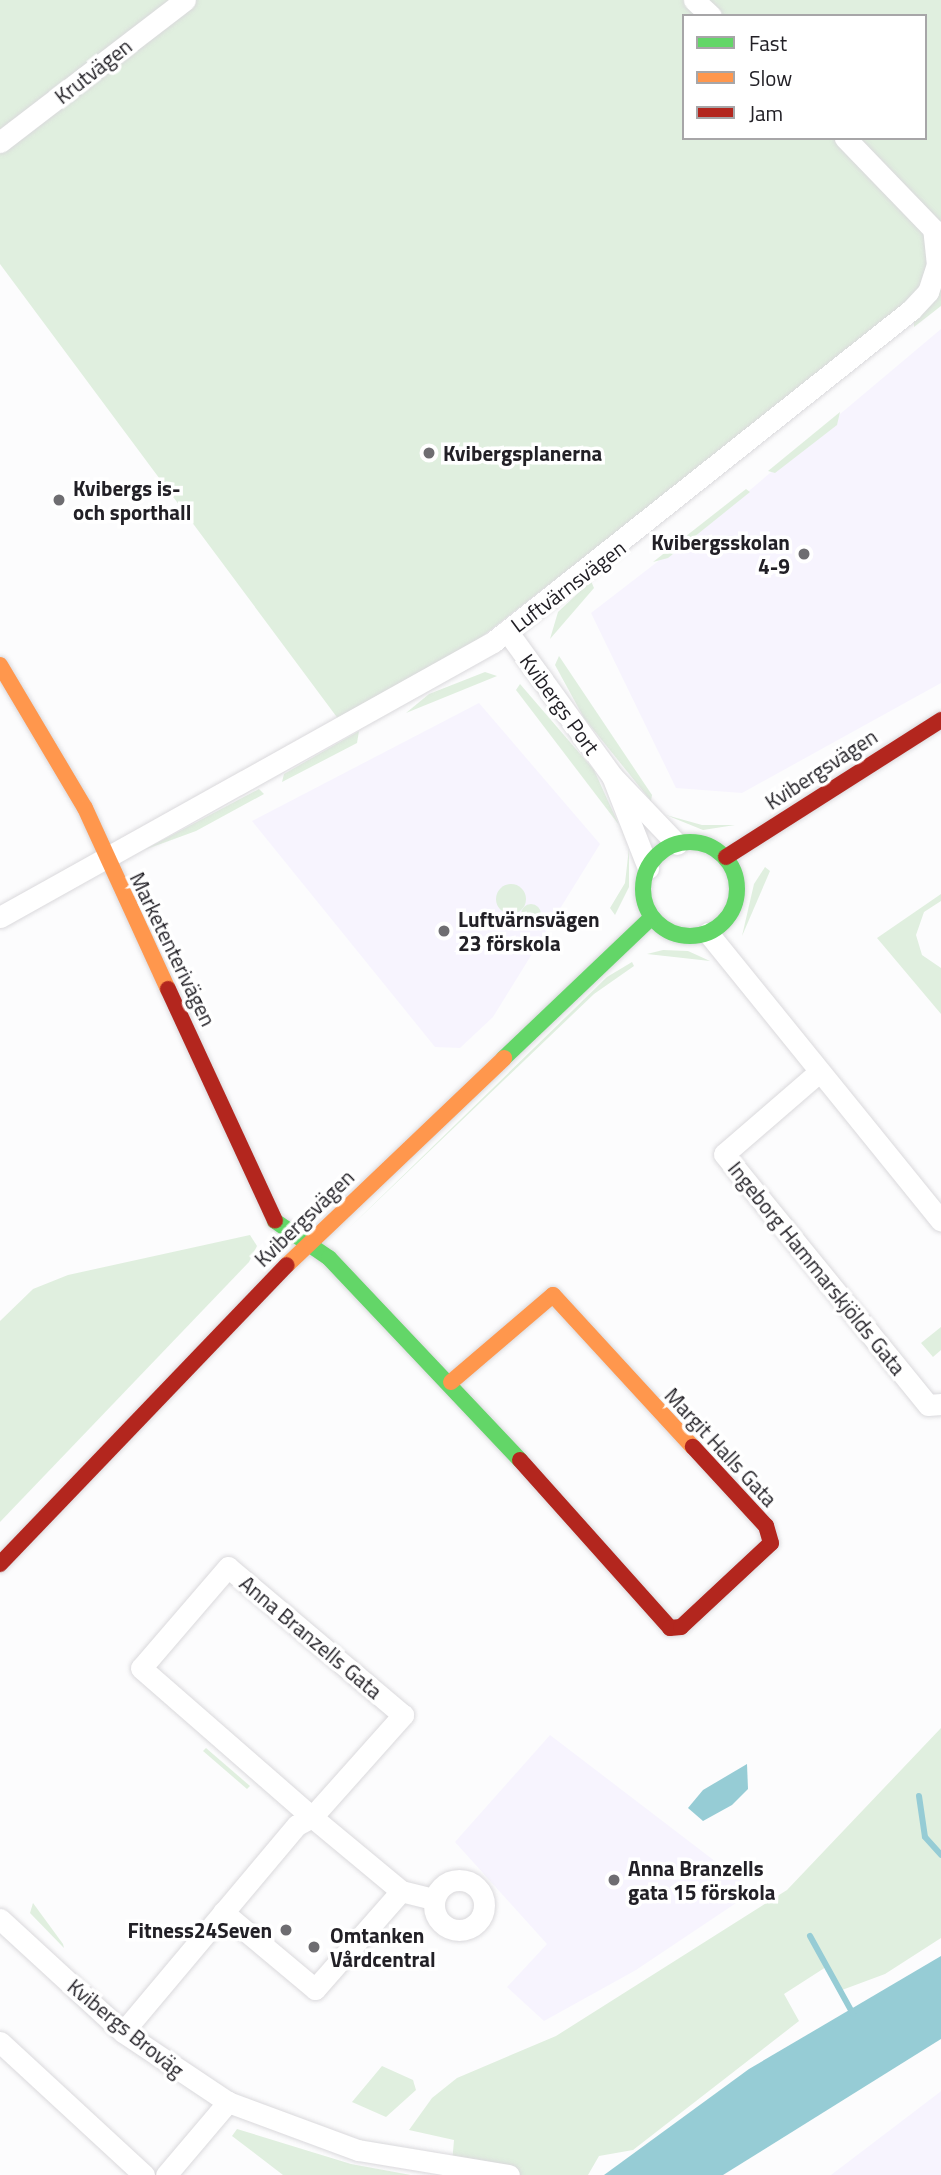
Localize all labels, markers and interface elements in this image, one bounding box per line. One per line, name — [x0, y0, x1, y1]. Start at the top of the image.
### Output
legend — [682, 14, 927, 140]
text: Fast — [749, 27, 787, 59]
street label: Krutvägen — [49, 33, 137, 109]
text: Slow — [749, 62, 792, 94]
text: Jam — [749, 97, 783, 129]
place label: Kvibergsplanerna — [443, 440, 602, 466]
marker: Kvibergsplanerna — [421, 445, 437, 461]
place label: Kvibergs is- och sporthall — [73, 475, 191, 525]
marker: Kvibergs is- och sporthall — [51, 492, 67, 508]
place label: Kvibergsskolan 4-9 — [651, 529, 790, 579]
street label: Luftvärnsvägen — [506, 535, 630, 637]
marker: Kvibergsskolan 4-9 — [796, 546, 812, 562]
street label: Kvibergs Port — [515, 649, 605, 759]
street label: Kvibergsvägen — [760, 723, 882, 815]
street label: Marketenterivägen — [125, 868, 221, 1030]
place label: Luftvärnsvägen 23 förskola — [458, 906, 600, 956]
marker: Luftvärnsvägen 23 förskola — [436, 923, 452, 939]
street label: Ingeborg Hammarskjölds Gata — [723, 1156, 911, 1380]
street label: Kvibergsvägen — [249, 1164, 359, 1272]
street label: Margit Halls Gata — [660, 1383, 782, 1511]
street label: Anna Branzells Gata — [235, 1570, 387, 1704]
place label: Anna Branzells gata 15 förskola — [628, 1855, 776, 1905]
marker: Anna Branzells gata 15 förskola — [606, 1872, 622, 1888]
place label: Fitness24Seven — [127, 1917, 272, 1943]
marker: Fitness24Seven — [278, 1922, 294, 1938]
place label: Omtanken Vårdcentral — [330, 1922, 436, 1972]
marker: Omtanken Vårdcentral — [304, 1937, 324, 1957]
street label: Kvibergs Broväg — [63, 1973, 189, 2083]

